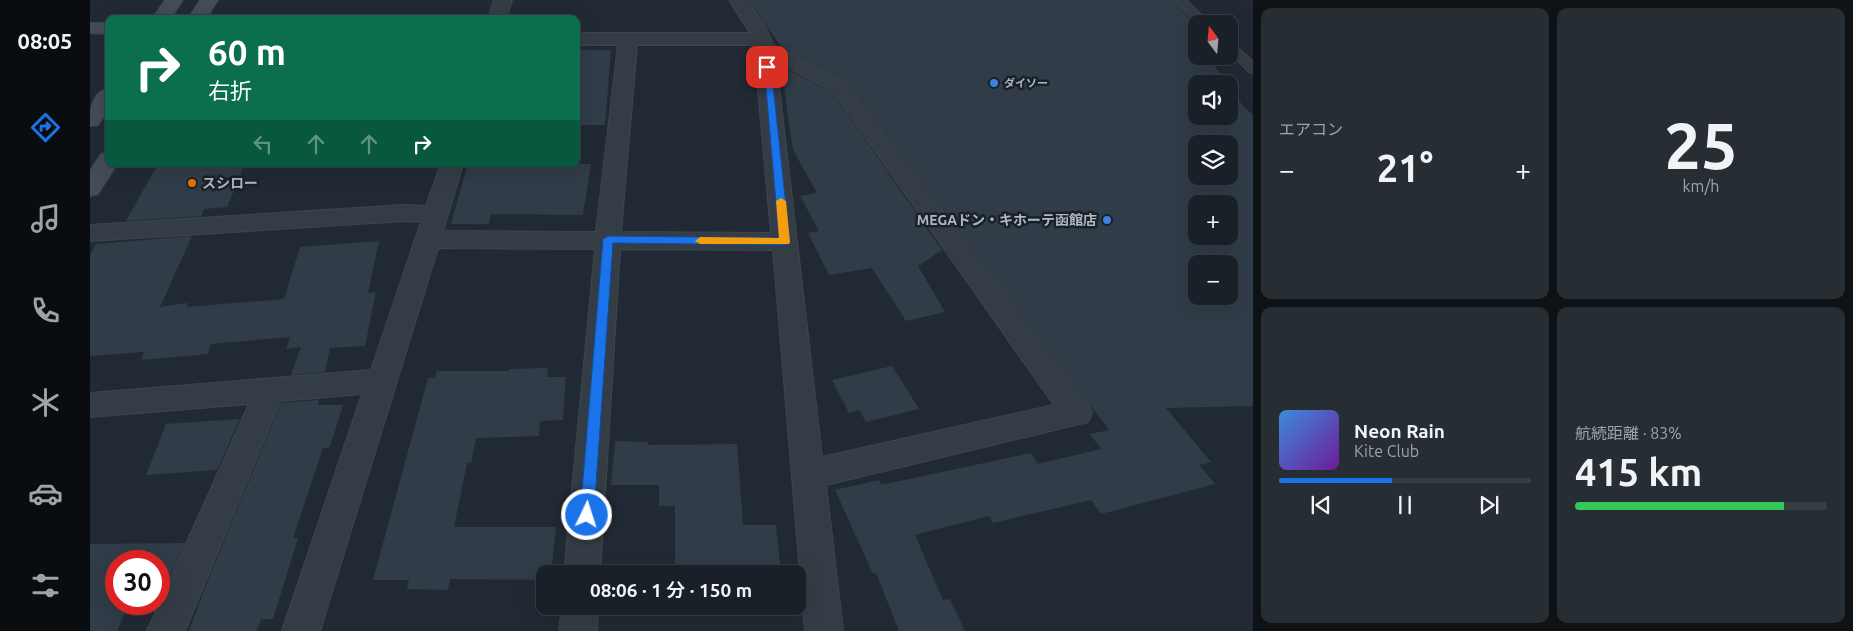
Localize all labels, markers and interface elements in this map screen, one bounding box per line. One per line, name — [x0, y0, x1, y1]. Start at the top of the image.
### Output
north arrow — [1188, 15, 1238, 65]
map controls — [1188, 15, 1238, 305]
text: 08:05 — [17, 28, 73, 53]
text: 60 m — [208, 32, 286, 72]
icon: right — [125, 35, 190, 100]
pin — [746, 46, 788, 88]
icon: arrive — [753, 53, 781, 81]
button: sound — [1188, 75, 1238, 125]
marker: ダイソー — [988, 77, 1000, 89]
place label: ダイソー — [1004, 77, 1048, 89]
text: 右折 — [208, 78, 252, 103]
text: 25 — [1664, 108, 1738, 181]
icon: directions — [28, 110, 63, 145]
text: エアコン — [1279, 120, 1343, 138]
icon: left — [249, 130, 277, 158]
icon: ahead — [302, 130, 330, 158]
icon: ahead — [355, 130, 383, 158]
icon: right — [408, 130, 436, 158]
button: layers — [1188, 135, 1238, 185]
text: 21° — [1377, 147, 1433, 189]
text: − — [1279, 154, 1295, 185]
text: + — [1515, 154, 1531, 185]
place label: スシロー — [202, 175, 258, 191]
marker: スシロー — [186, 177, 198, 189]
text: km/h — [1683, 177, 1719, 195]
button: + — [1188, 195, 1238, 245]
icon: music — [28, 201, 63, 236]
place label: MEGAドン・キホーテ函館店 — [917, 212, 1097, 228]
marker: MEGAドン・キホーテ函館店 — [1101, 214, 1113, 226]
button: − — [1188, 255, 1238, 305]
icon: phone — [28, 293, 63, 328]
icon: climate — [28, 385, 63, 420]
text: Neon Rain — [1354, 420, 1445, 442]
text: 航続距離 · 83% — [1575, 424, 1682, 442]
text: Kite Club — [1354, 442, 1419, 460]
text: 415 km — [1575, 451, 1702, 493]
icon: car — [28, 476, 63, 511]
position arrow — [560, 488, 612, 540]
icon: previous — [1307, 491, 1335, 519]
icon: pause — [1391, 491, 1419, 519]
icon: next — [1475, 491, 1503, 519]
speed limit sign: 30 — [105, 550, 170, 615]
icon: filters — [28, 568, 63, 603]
text: 08:06 · 1 分 · 150 m — [590, 579, 752, 601]

